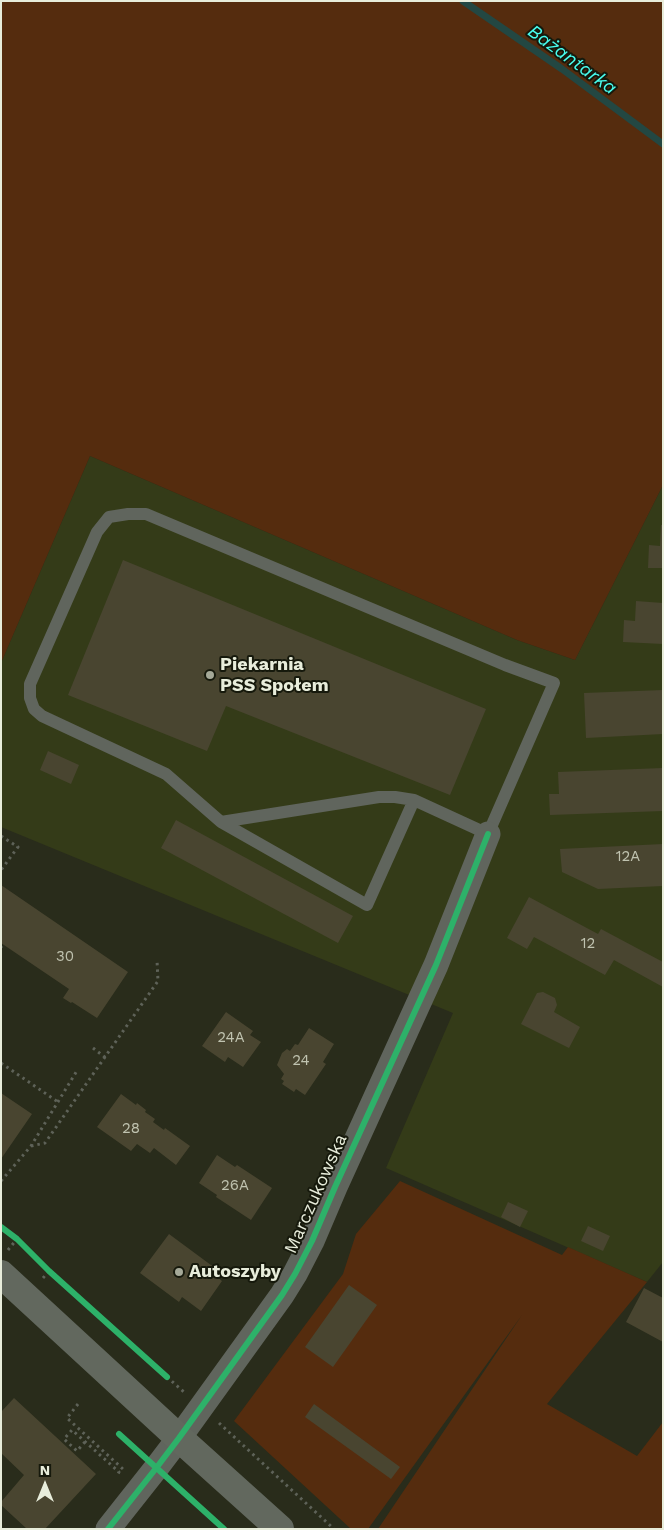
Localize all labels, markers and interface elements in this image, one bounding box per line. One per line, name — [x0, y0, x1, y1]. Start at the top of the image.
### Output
water label: Bażantarka — [523, 20, 621, 100]
place label: Piekarnia PSS Społem — [220, 654, 329, 696]
marker: Piekarnia PSS Społem — [204, 669, 216, 681]
house number: 12A — [616, 848, 640, 866]
house number: 12 — [581, 935, 595, 953]
house number: 30 — [56, 948, 74, 966]
house number: 24A — [217, 1029, 245, 1047]
house number: 24 — [292, 1052, 310, 1070]
house number: 28 — [122, 1120, 140, 1138]
street label: Marczukowska — [280, 1131, 352, 1257]
house number: 26A — [221, 1177, 249, 1195]
place label: Autoszyby — [189, 1261, 281, 1283]
marker: Autoszyby — [173, 1266, 185, 1278]
north arrow — [20, 1460, 70, 1510]
text: N — [40, 1462, 50, 1478]

